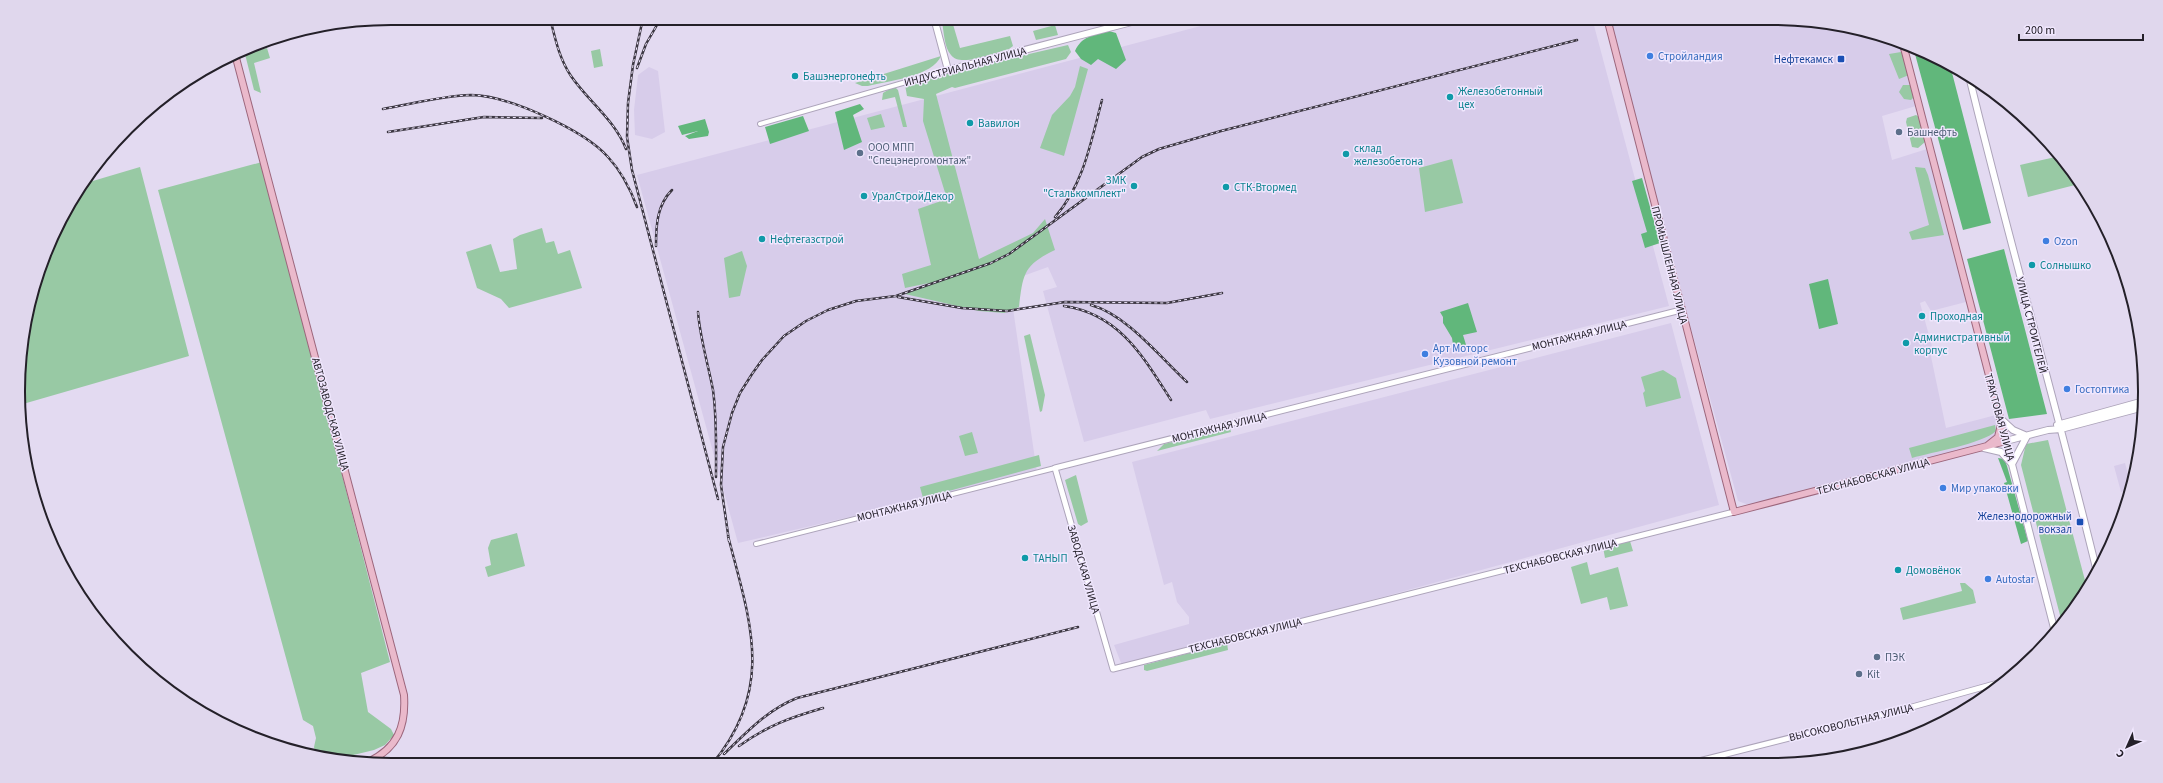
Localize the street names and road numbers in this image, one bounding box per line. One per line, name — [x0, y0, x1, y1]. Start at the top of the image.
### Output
street label: ИНДУСТРИАЛЬНАЯ УЛИЦА — [902, 43, 1028, 90]
street label: ПРОМЫШЛЕННАЯ УЛИЦА — [1648, 205, 1691, 326]
street label: УЛИЦА СТРОИТЕЛЕЙ — [2012, 275, 2051, 375]
street label: МОНТАЖНАЯ УЛИЦА — [1530, 316, 1628, 354]
street label: АВТОЗАВОДСКАЯ УЛИЦА — [308, 356, 353, 472]
street label: ТРАКТОВАЯ УЛИЦА — [1981, 372, 2018, 463]
street label: МОНТАЖНАЯ УЛИЦА — [1170, 408, 1268, 446]
street label: ТЕХСНАБОВСКАЯ УЛИЦА — [1815, 454, 1931, 499]
street label: МОНТАЖНАЯ УЛИЦА — [855, 487, 953, 525]
street label: ЗАВОДСКАЯ УЛИЦА — [1064, 523, 1103, 615]
street label: ТЕХСНАБОВСКАЯ УЛИЦА — [1502, 535, 1618, 578]
street label: ТЕХСНАБОВСКАЯ УЛИЦА — [1187, 614, 1303, 657]
street label: ВЫСОКОВОЛЬТНАЯ УЛИЦА — [1787, 700, 1915, 745]

